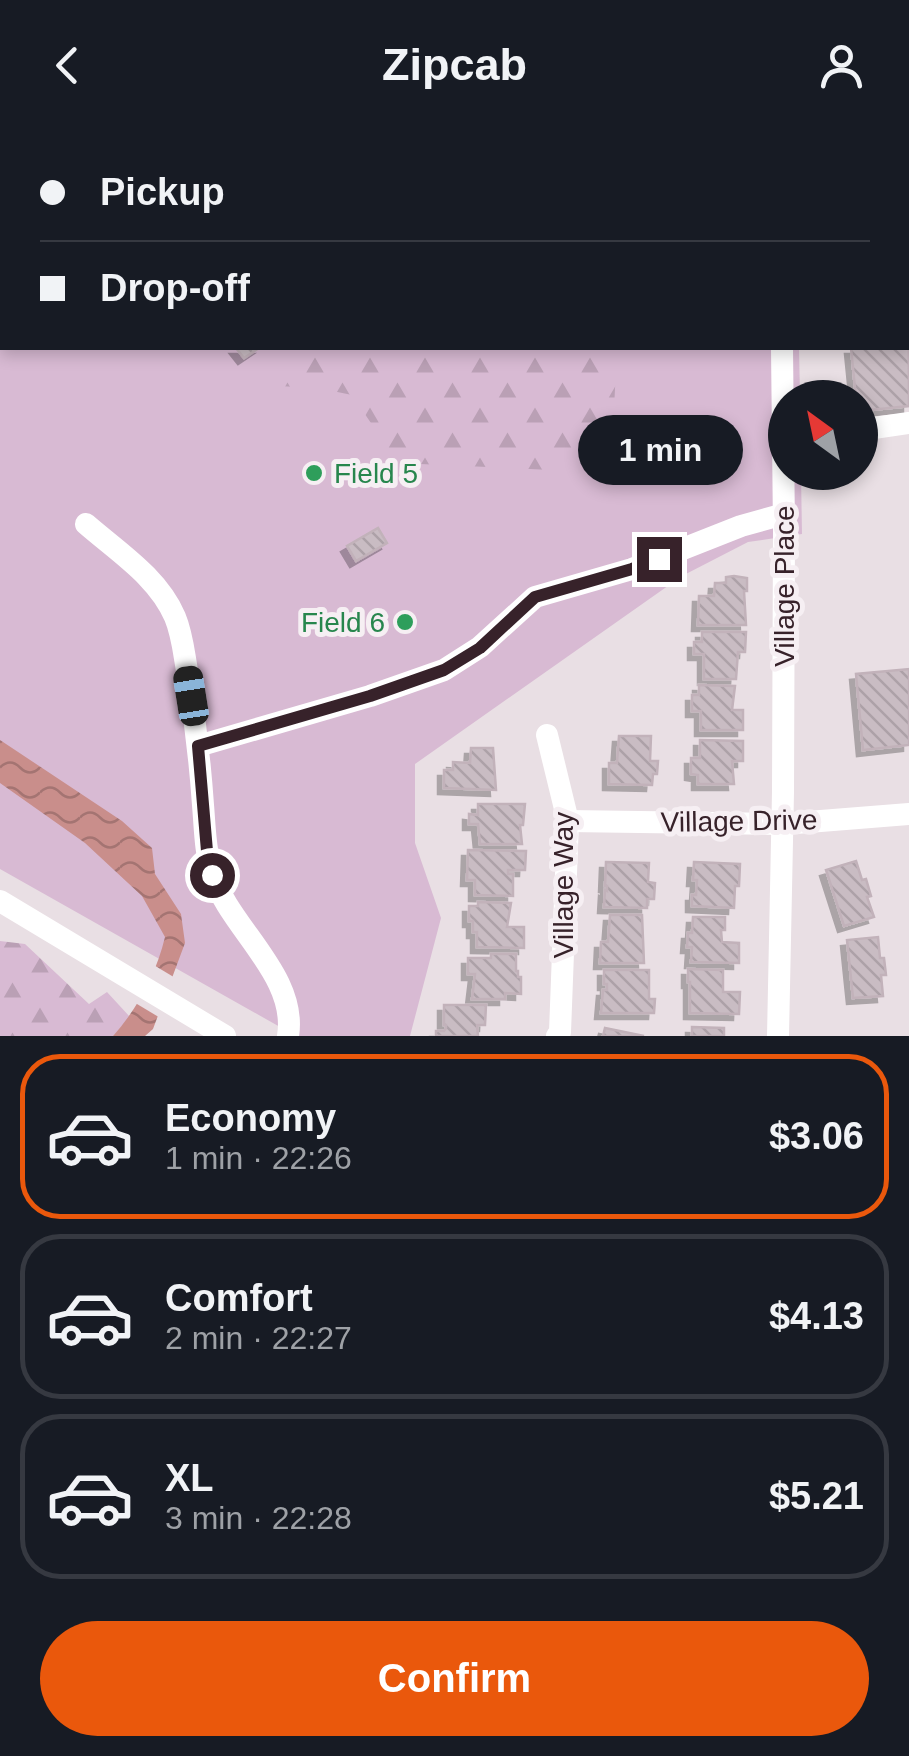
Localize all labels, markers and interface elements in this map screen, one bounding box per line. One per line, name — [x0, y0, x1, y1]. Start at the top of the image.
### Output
icon: back — [40, 38, 95, 93]
icon: person — [814, 38, 869, 93]
text: Zipcab — [382, 39, 527, 90]
text: Pickup — [100, 171, 225, 213]
text: Drop-off — [100, 267, 250, 309]
north arrow — [768, 380, 878, 490]
map controls — [768, 380, 878, 490]
callout: 1 min — [576, 414, 742, 484]
text: 1 min — [619, 432, 702, 468]
place label: Field 5 — [334, 458, 418, 489]
marker: Field 5 — [303, 462, 325, 484]
street label: Village Place — [769, 505, 800, 667]
route end — [637, 537, 682, 582]
place label: Field 6 — [301, 607, 385, 638]
marker: Field 6 — [394, 611, 416, 633]
car — [171, 664, 211, 728]
street label: Village Drive — [660, 804, 818, 838]
street label: Village Way — [548, 812, 579, 958]
route start — [190, 853, 235, 898]
icon: car — [45, 1092, 135, 1182]
text: Economy — [165, 1097, 336, 1139]
text: $3.06 — [769, 1115, 864, 1157]
text: 1 min · 22:26 — [165, 1140, 352, 1176]
icon: car — [45, 1272, 135, 1362]
text: Comfort — [165, 1277, 313, 1319]
text: $4.13 — [769, 1295, 864, 1337]
text: 2 min · 22:27 — [165, 1320, 352, 1356]
icon: car — [45, 1452, 135, 1542]
text: XL — [165, 1457, 214, 1499]
text: $5.21 — [769, 1475, 864, 1517]
text: 3 min · 22:28 — [165, 1500, 352, 1536]
button: Confirm — [40, 1621, 869, 1736]

